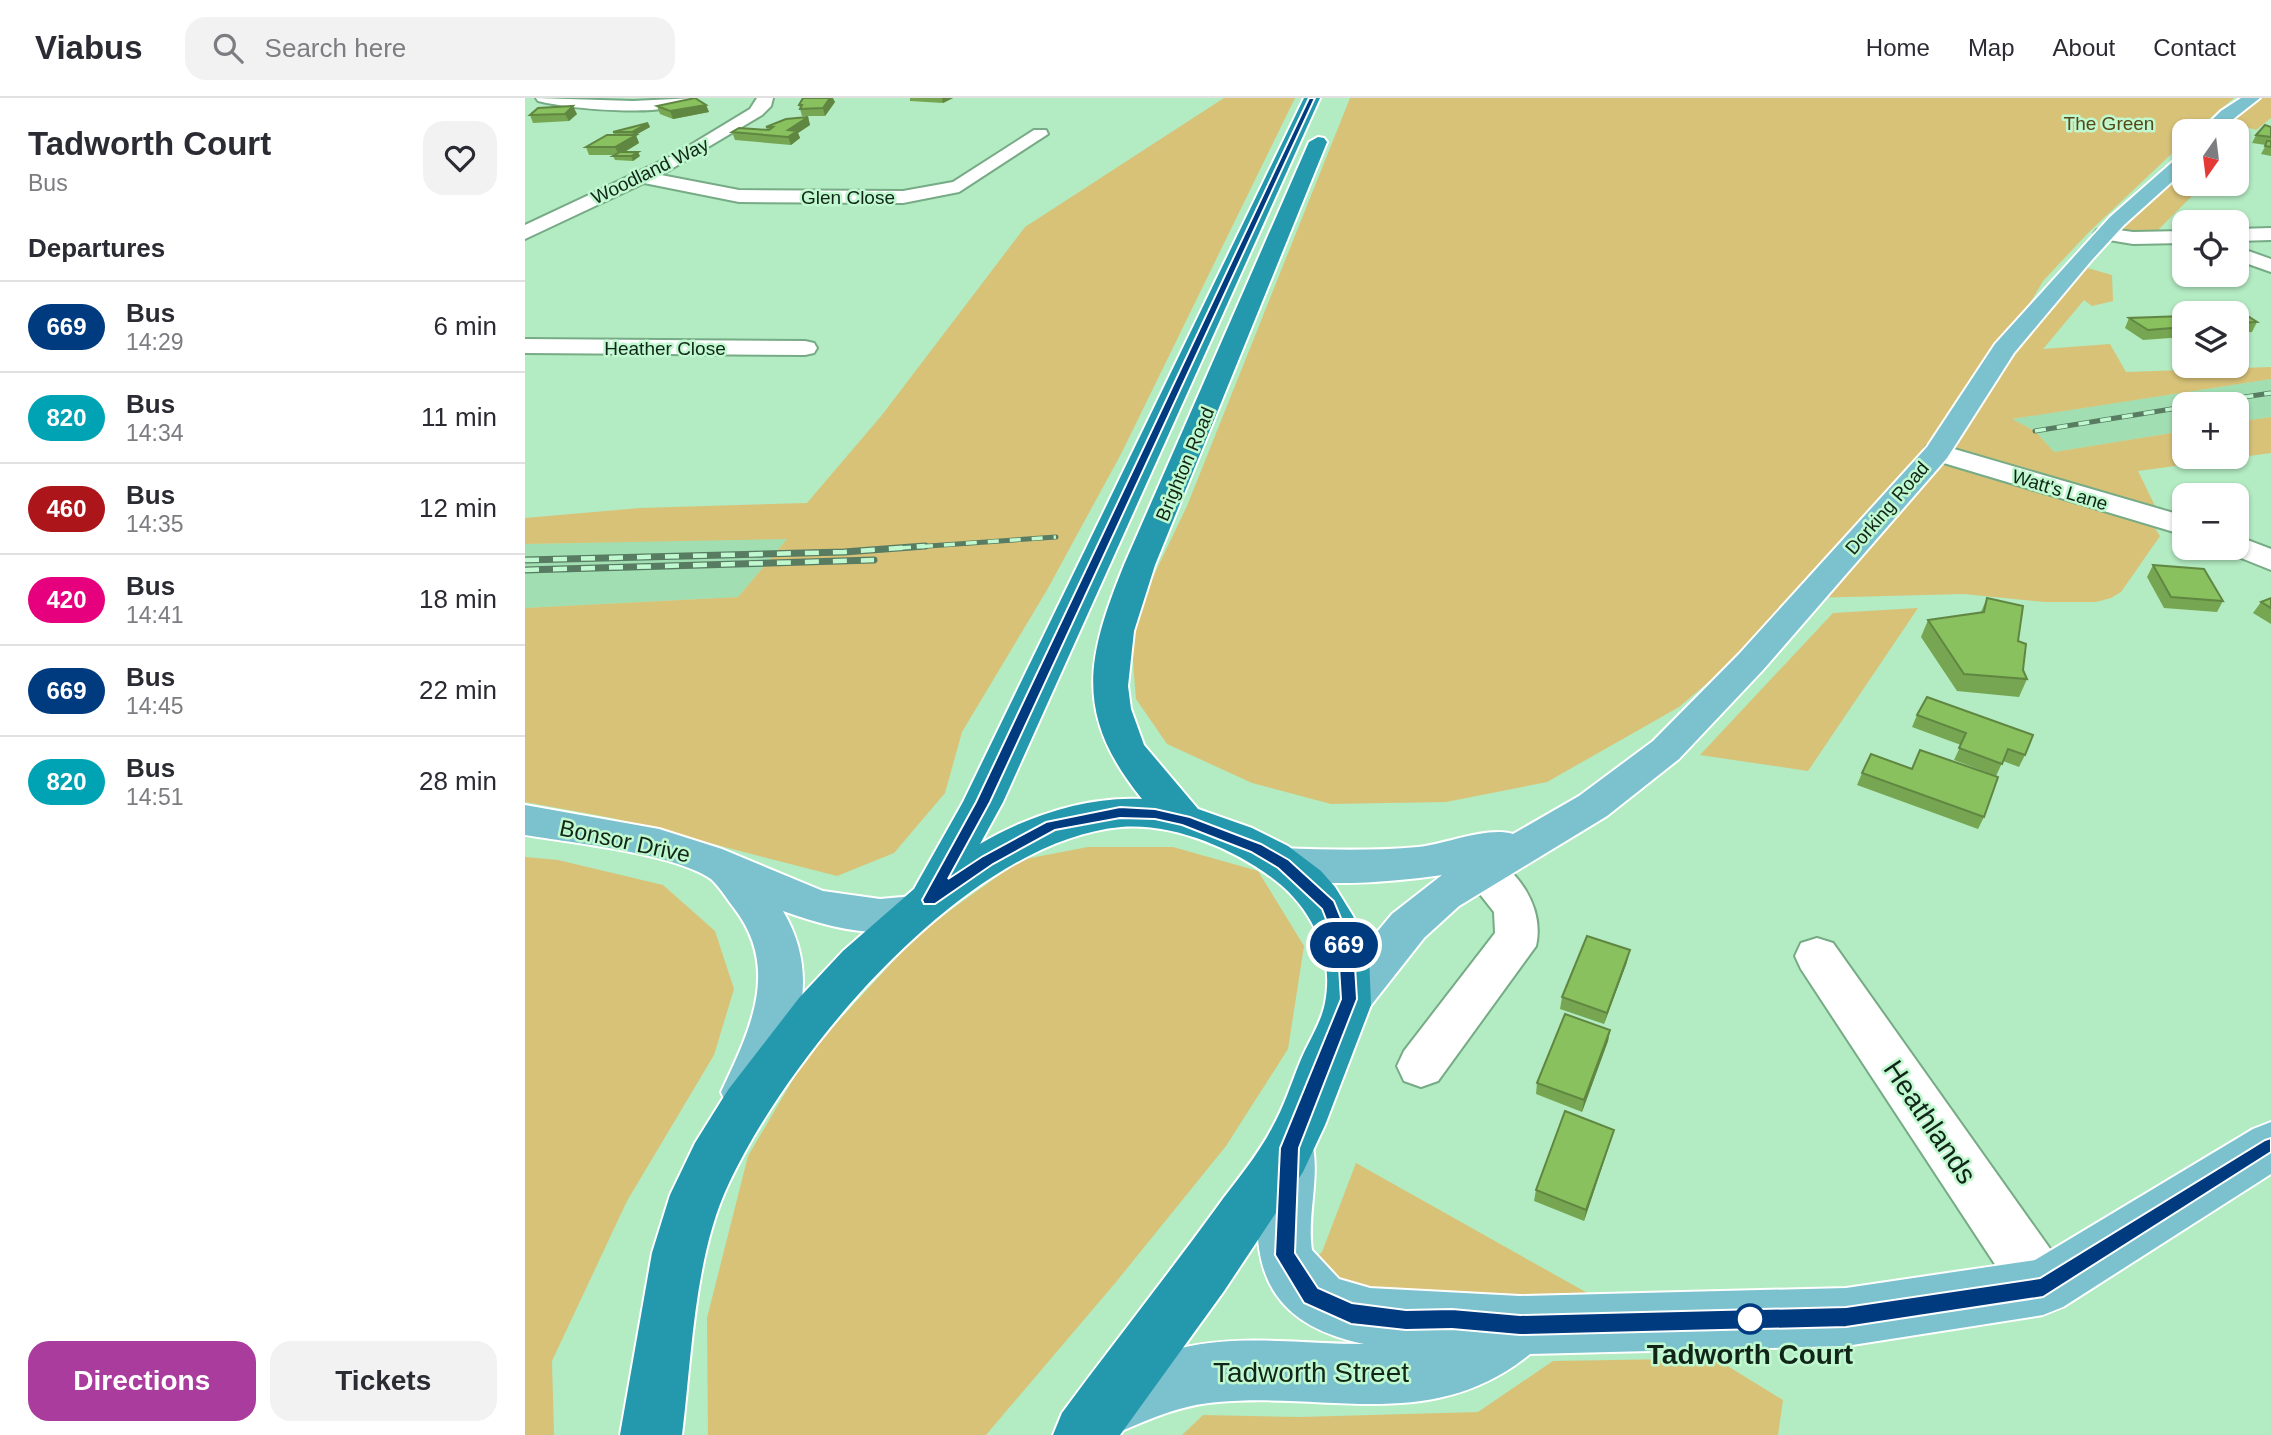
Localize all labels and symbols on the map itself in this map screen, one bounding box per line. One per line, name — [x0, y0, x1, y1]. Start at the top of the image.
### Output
park label: The Green — [2064, 113, 2154, 134]
north arrow — [2172, 119, 2249, 196]
street label: Woodland Way — [588, 133, 712, 208]
street label: Glen Close — [801, 187, 895, 208]
street label: Heather Close — [604, 338, 726, 359]
street label: Brighton Road — [1152, 404, 1218, 524]
street label: Dorking Road — [1841, 457, 1933, 559]
street label: Watt's Lane — [2010, 465, 2110, 515]
street label: Bonsor Drive — [557, 814, 693, 868]
line badge: 669 — [1304, 922, 1384, 968]
street label: Heathlands — [1878, 1055, 1982, 1189]
marker: Tadworth Court — [1735, 1304, 1765, 1334]
place label: Tadworth Court — [1647, 1339, 1853, 1370]
street label: Tadworth Street — [1213, 1357, 1409, 1388]

